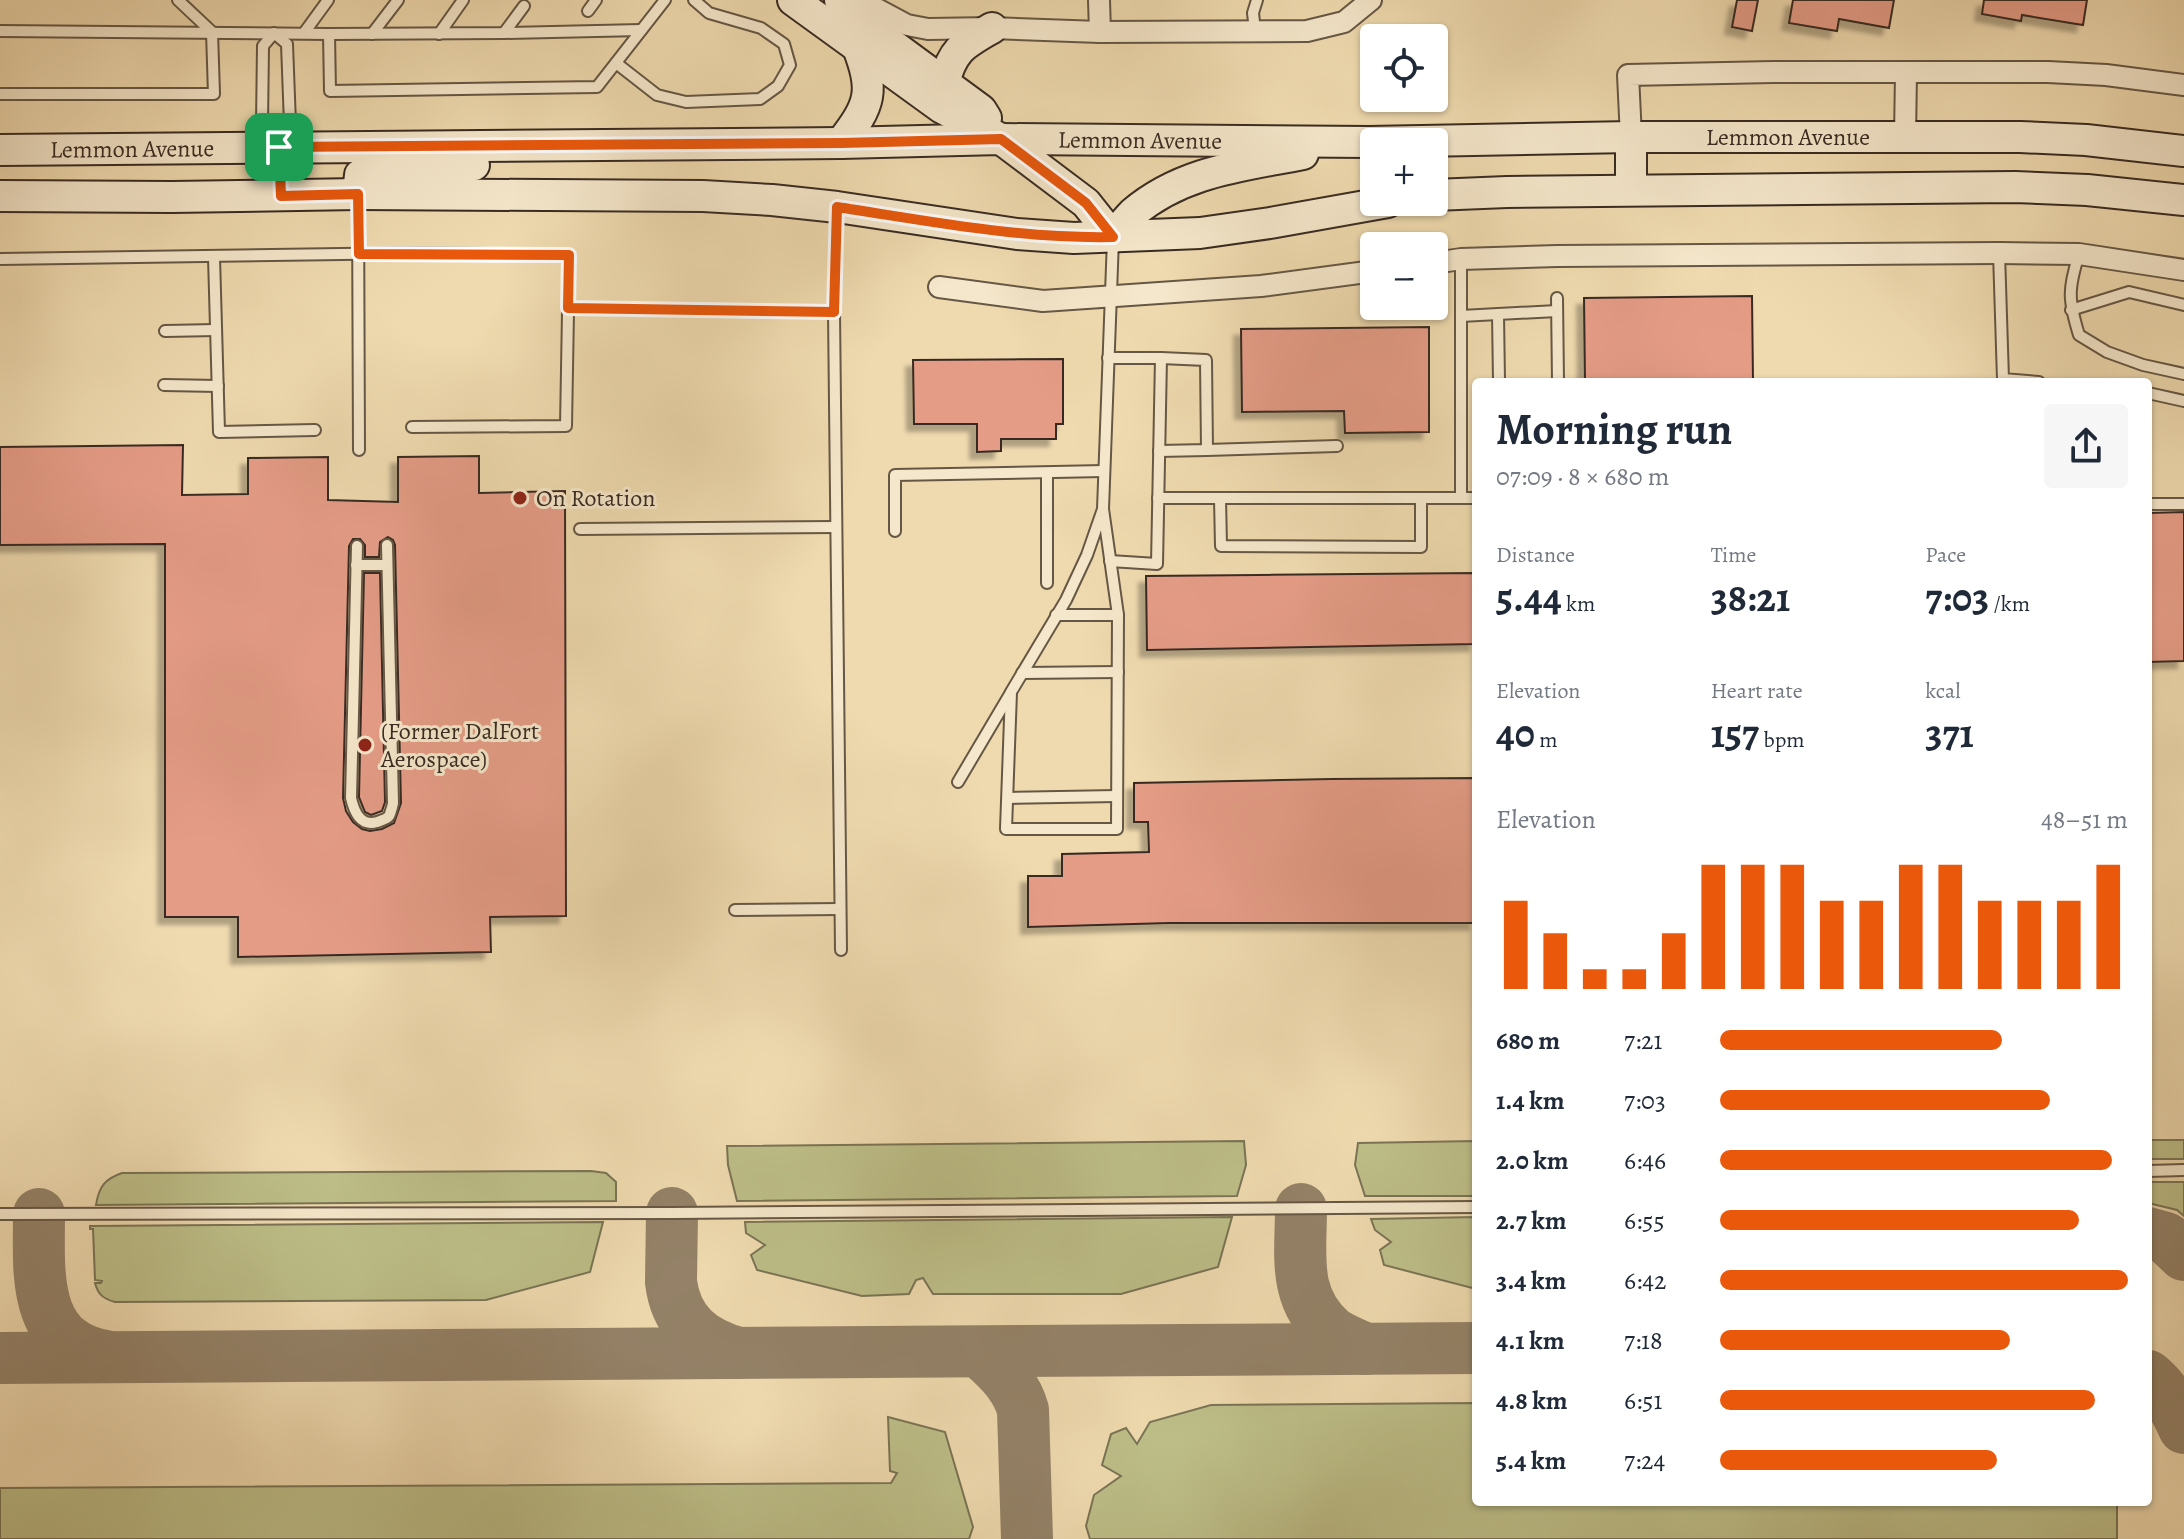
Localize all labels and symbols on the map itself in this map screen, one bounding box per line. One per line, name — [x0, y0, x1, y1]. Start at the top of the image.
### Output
pin — [245, 113, 313, 181]
street label: Lemmon Avenue — [1706, 121, 1870, 153]
street label: Lemmon Avenue — [1058, 123, 1222, 157]
street label: Lemmon Avenue — [50, 132, 214, 166]
place label: On Rotation — [536, 482, 655, 514]
marker: On Rotation — [511, 489, 529, 507]
place label: (Former DalFort Aerospace) — [380, 715, 539, 775]
marker: (Former DalFort Aerospace) — [356, 736, 374, 754]

